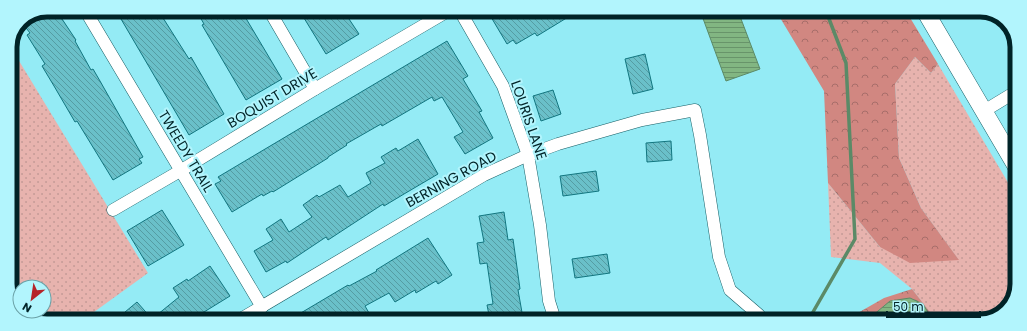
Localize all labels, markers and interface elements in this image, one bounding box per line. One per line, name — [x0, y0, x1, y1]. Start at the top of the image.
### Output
street label: BOQUIST DRIVE — [223, 63, 321, 133]
street label: LOURIS LANE — [506, 78, 552, 162]
street label: TWEEDY TRAIL — [154, 106, 218, 196]
street label: BERNING ROAD — [402, 146, 500, 212]
north arrow — [12, 279, 52, 319]
scale bar — [887, 293, 980, 319]
text: 50 m — [893, 298, 924, 315]
text: N — [19, 299, 35, 317]

